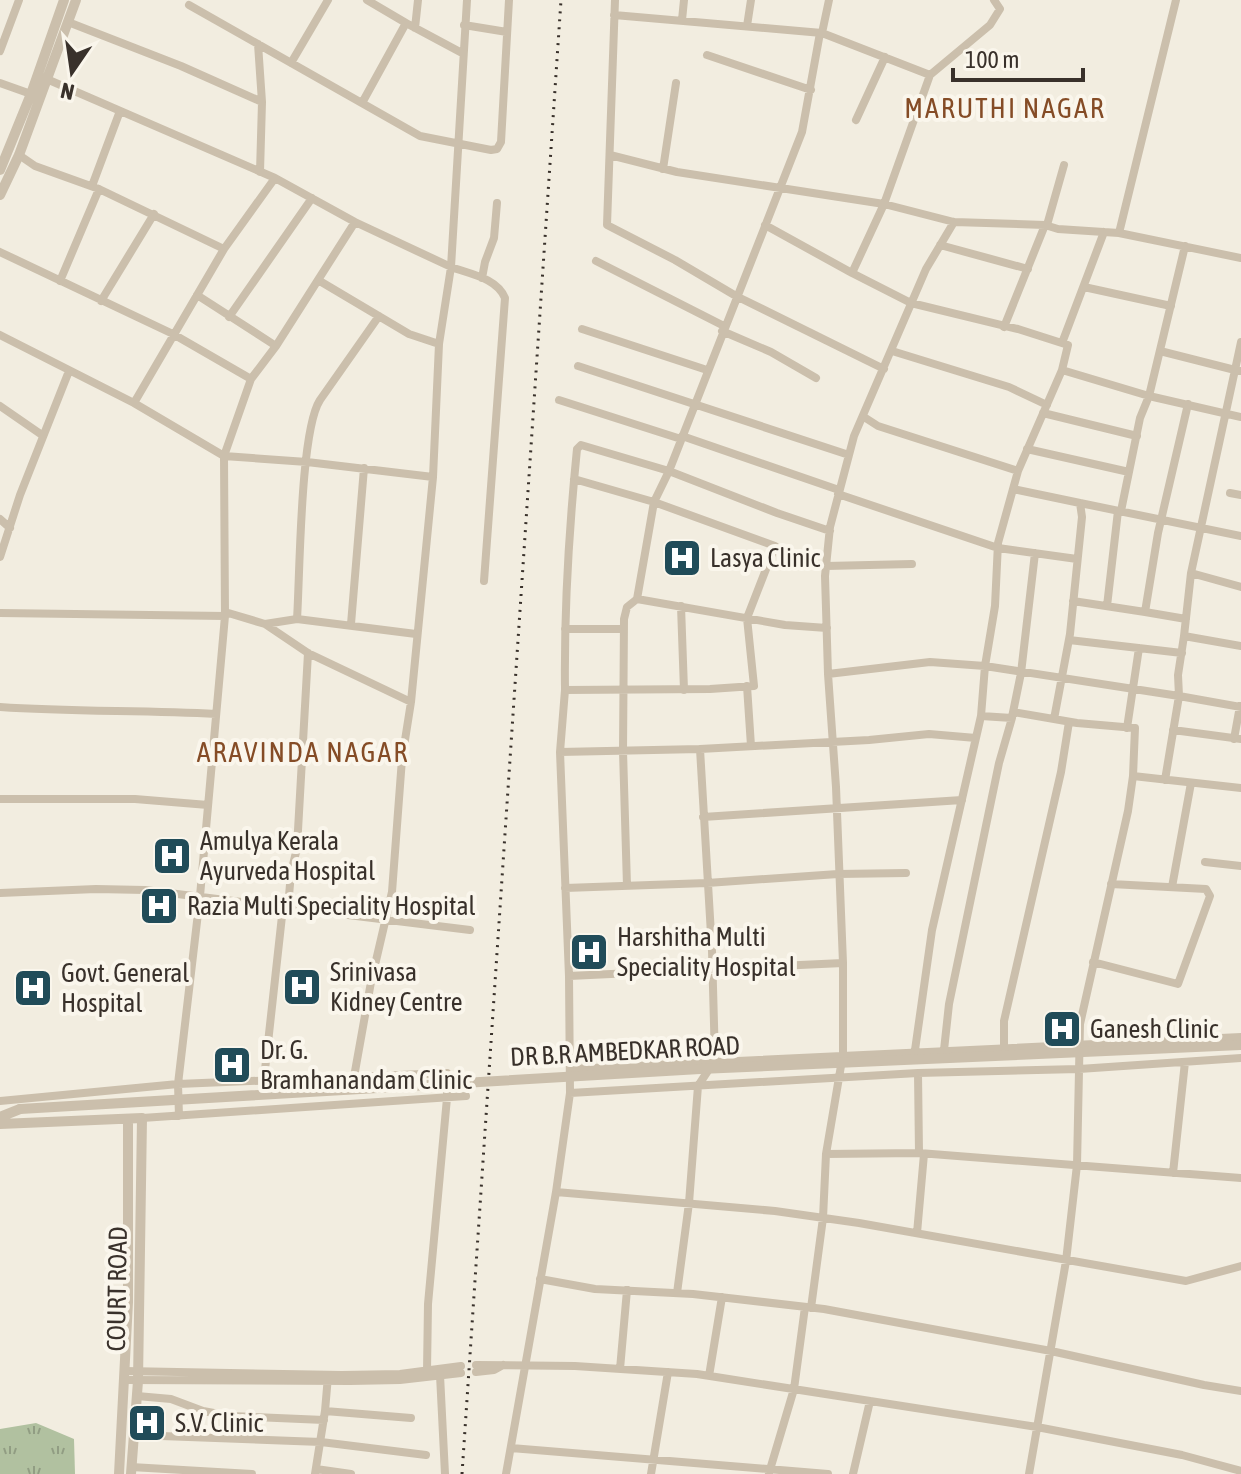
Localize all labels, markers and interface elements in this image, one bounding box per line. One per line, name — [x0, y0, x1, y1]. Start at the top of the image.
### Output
north arrow — [32, 32, 112, 112]
scale bar — [953, 32, 1083, 82]
text: 100 m — [965, 46, 1019, 73]
text: N — [58, 77, 77, 106]
district label: MARUTHI NAGAR — [904, 92, 1106, 124]
hospital icon: Lasya Clinic — [661, 537, 703, 579]
place label: Lasya Clinic — [710, 543, 821, 573]
district label: ARAVINDA NAGAR — [197, 736, 409, 768]
place label: Amulya Kerala Ayurveda Hospital — [200, 826, 375, 886]
hospital icon: Amulya Kerala Ayurveda Hospital — [151, 835, 193, 877]
hospital icon: Razia Multi Speciality Hospital — [138, 885, 180, 927]
place label: Razia Multi Speciality Hospital — [187, 891, 476, 921]
place label: Harshitha Multi Speciality Hospital — [617, 922, 796, 982]
hospital icon: Harshitha Multi Speciality Hospital — [568, 931, 610, 973]
place label: Srinivasa Kidney Centre — [330, 957, 463, 1017]
place label: Govt. General Hospital — [61, 958, 189, 1018]
hospital icon: Srinivasa Kidney Centre — [281, 966, 323, 1008]
hospital icon: Govt. General Hospital — [12, 967, 54, 1009]
hospital icon: Ganesh Clinic — [1041, 1008, 1083, 1050]
place label: Ganesh Clinic — [1090, 1014, 1219, 1044]
street label: DR B.R AMBEDKAR ROAD — [509, 1030, 741, 1072]
place label: Dr. G. Bramhanandam Clinic — [260, 1035, 472, 1095]
hospital icon: Dr. G. Bramhanandam Clinic — [211, 1044, 253, 1086]
street label: COURT ROAD — [101, 1226, 133, 1352]
hospital icon: S.V. Clinic — [126, 1402, 168, 1444]
place label: S.V. Clinic — [175, 1408, 264, 1438]

